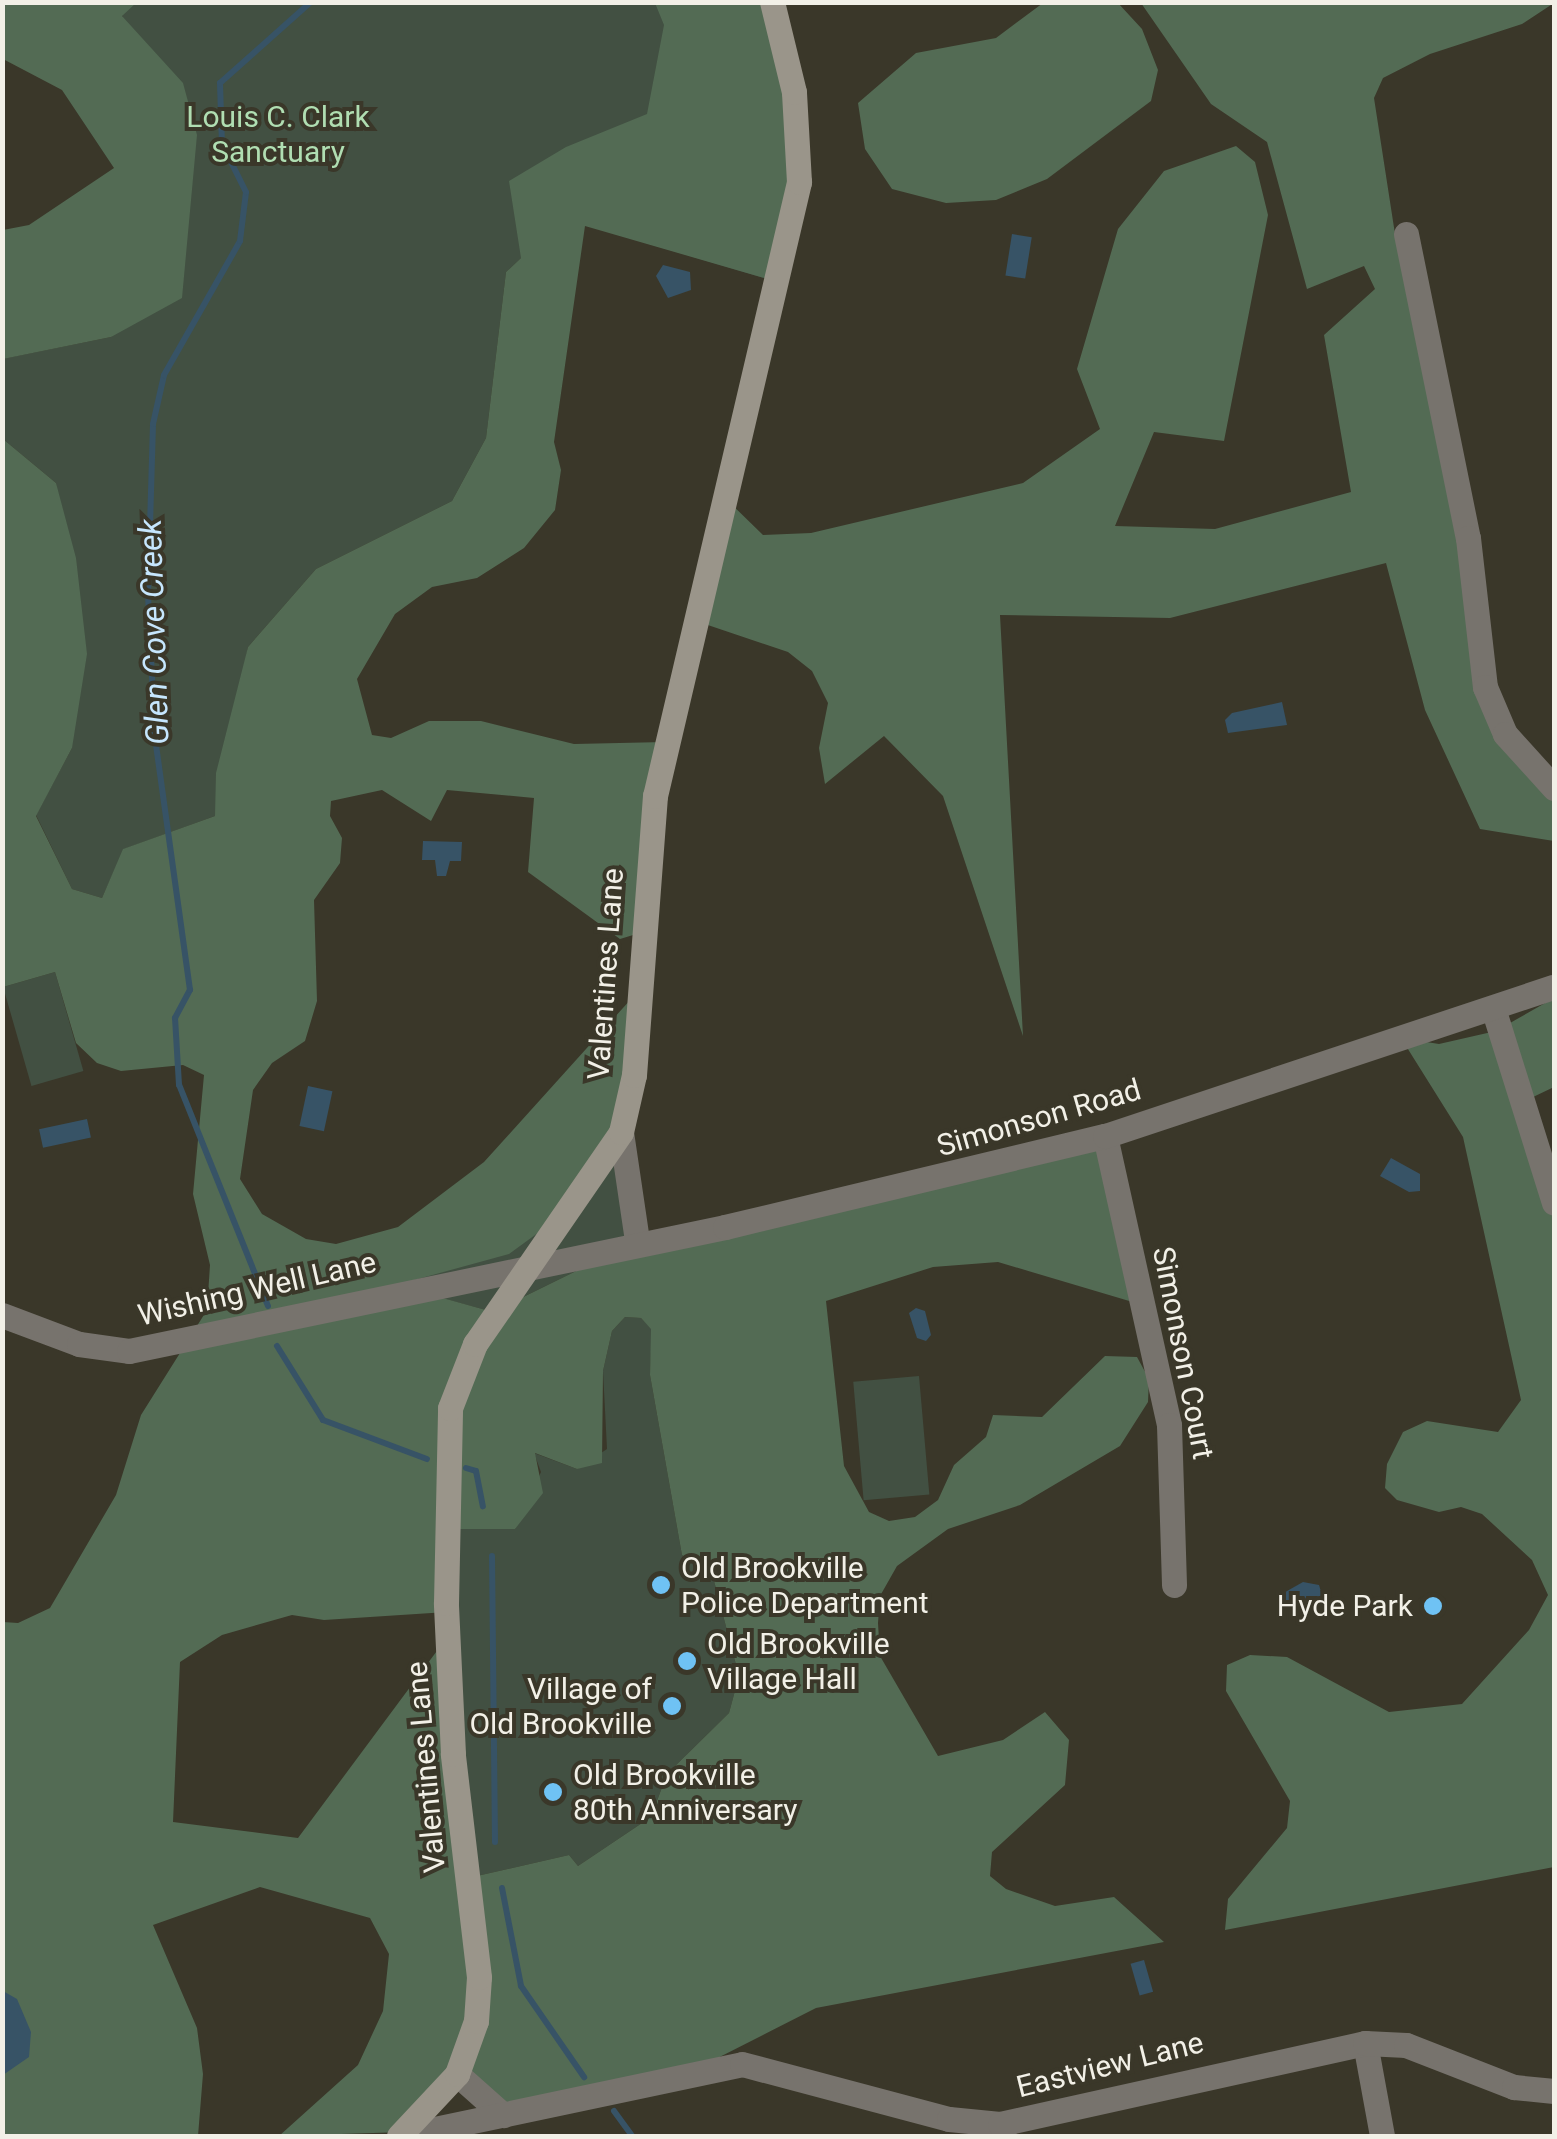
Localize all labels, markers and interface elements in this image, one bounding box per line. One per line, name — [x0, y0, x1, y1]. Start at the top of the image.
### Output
park label: Louis C. Clark Sanctuary — [186, 99, 370, 170]
water label: Glen Cove Creek — [131, 518, 177, 746]
street label: Valentines Lane — [581, 867, 631, 1081]
street label: Simonson Road — [933, 1072, 1145, 1164]
street label: Wishing Well Lane — [135, 1244, 379, 1334]
street label: Simonson Court — [1145, 1244, 1221, 1462]
place label: Old Brookville Police Department — [681, 1550, 929, 1620]
marker: Old Brookville Police Department — [650, 1574, 672, 1596]
place label: Hyde Park — [1277, 1588, 1413, 1624]
marker: Hyde Park — [1422, 1595, 1444, 1617]
place label: Old Brookville Village Hall — [707, 1626, 890, 1696]
marker: Old Brookville Village Hall — [676, 1650, 698, 1672]
street label: Valentines Lane — [399, 1660, 453, 1874]
place label: Village of Old Brookville — [469, 1671, 652, 1742]
marker: Village of Old Brookville — [661, 1695, 683, 1717]
place label: Old Brookville 80th Anniversary — [573, 1757, 797, 1828]
marker: Old Brookville 80th Anniversary — [542, 1781, 564, 1803]
street label: Eastview Lane — [1013, 2024, 1207, 2106]

